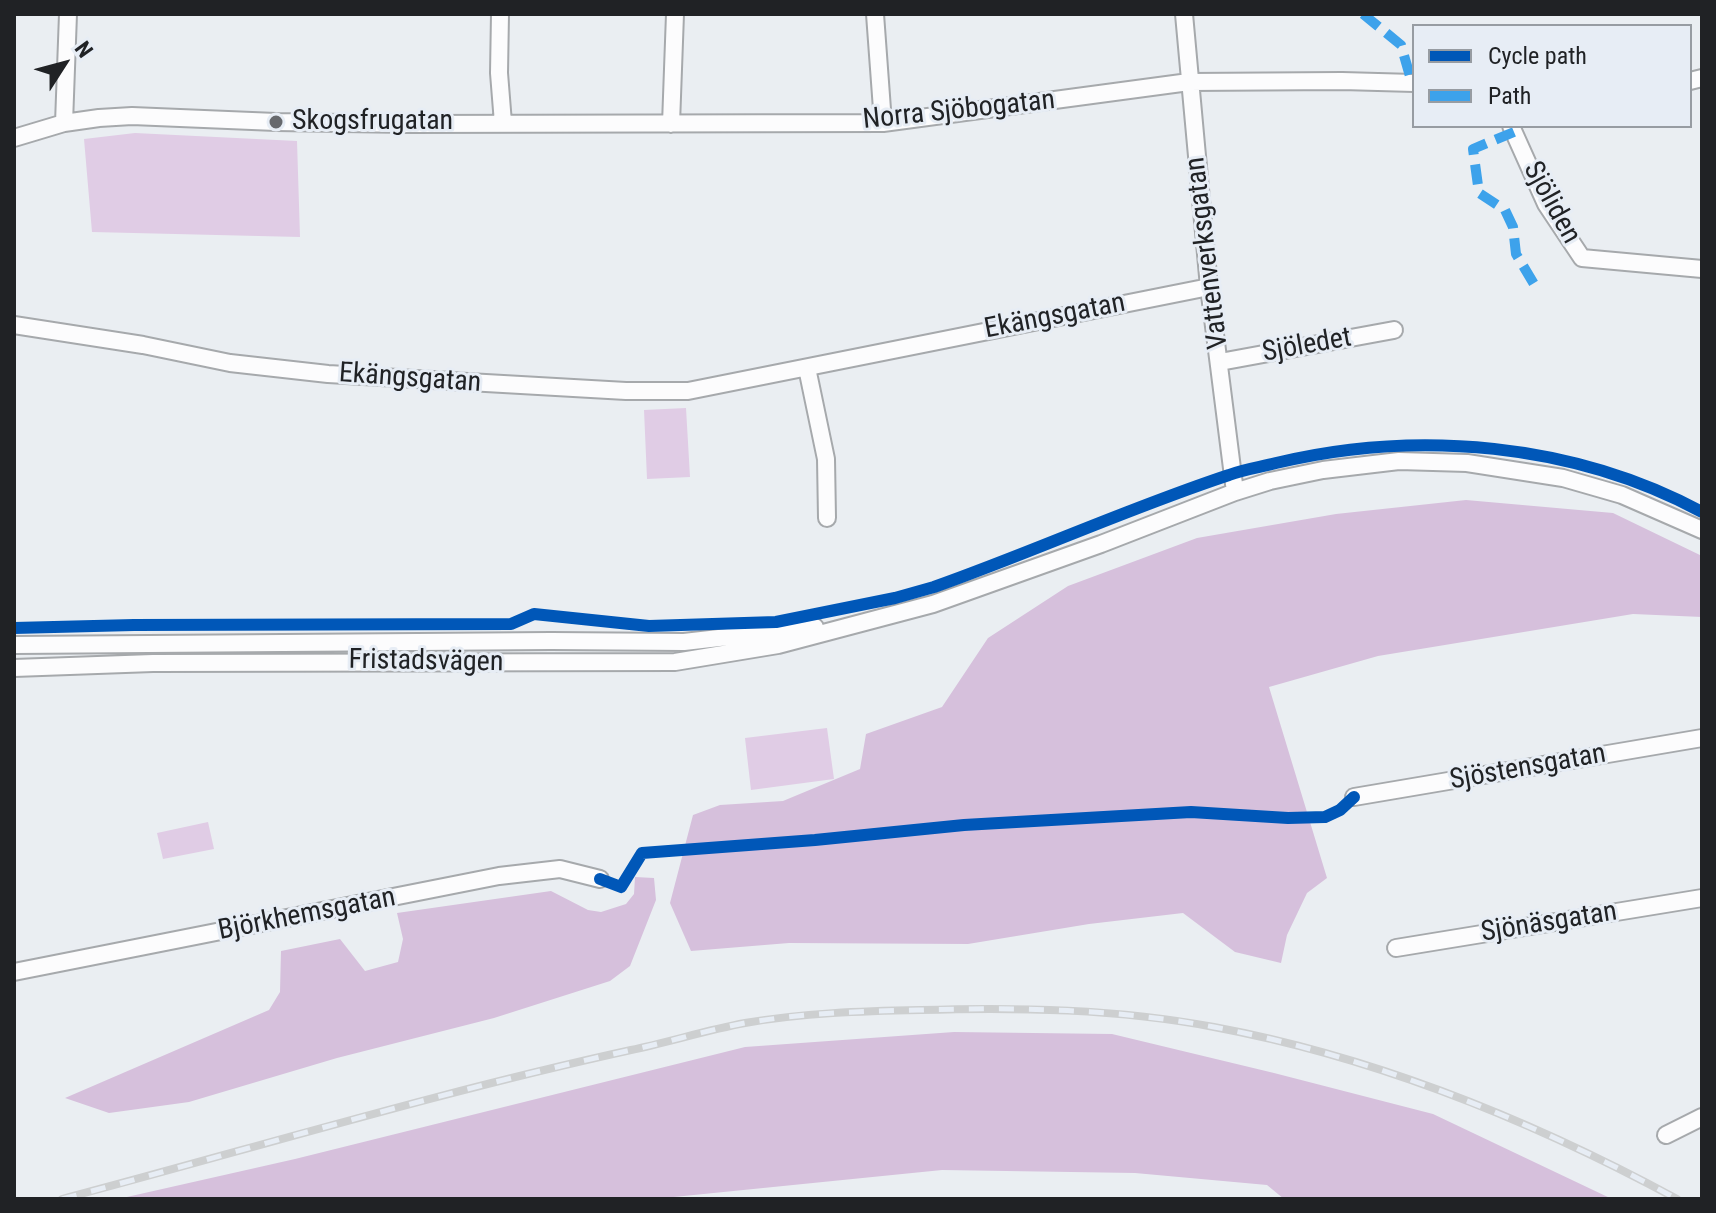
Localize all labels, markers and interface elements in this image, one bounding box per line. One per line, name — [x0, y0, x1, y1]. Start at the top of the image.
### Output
north arrow — [24, 24, 104, 104]
legend — [1412, 24, 1692, 128]
text: N — [70, 37, 98, 62]
text: Cycle path — [1488, 42, 1587, 70]
text: Path — [1488, 82, 1531, 110]
street label: Norra Sjöbogatan — [861, 84, 1057, 138]
place label: Skogsfrugatan — [292, 105, 453, 139]
marker: Skogsfrugatan — [267, 113, 285, 131]
street label: Vattenverksgatan — [1180, 155, 1236, 351]
street label: Sjöliden — [1515, 156, 1587, 250]
street label: Ekängsgatan — [982, 287, 1128, 347]
street label: Sjöledet — [1260, 322, 1354, 370]
street label: Ekängsgatan — [338, 357, 482, 401]
street label: Fristadsvägen — [348, 644, 504, 680]
street label: Sjöstensgatan — [1447, 738, 1609, 798]
street label: Björkhemsgatan — [216, 881, 398, 949]
street label: Sjönäsgatan — [1479, 896, 1619, 950]

